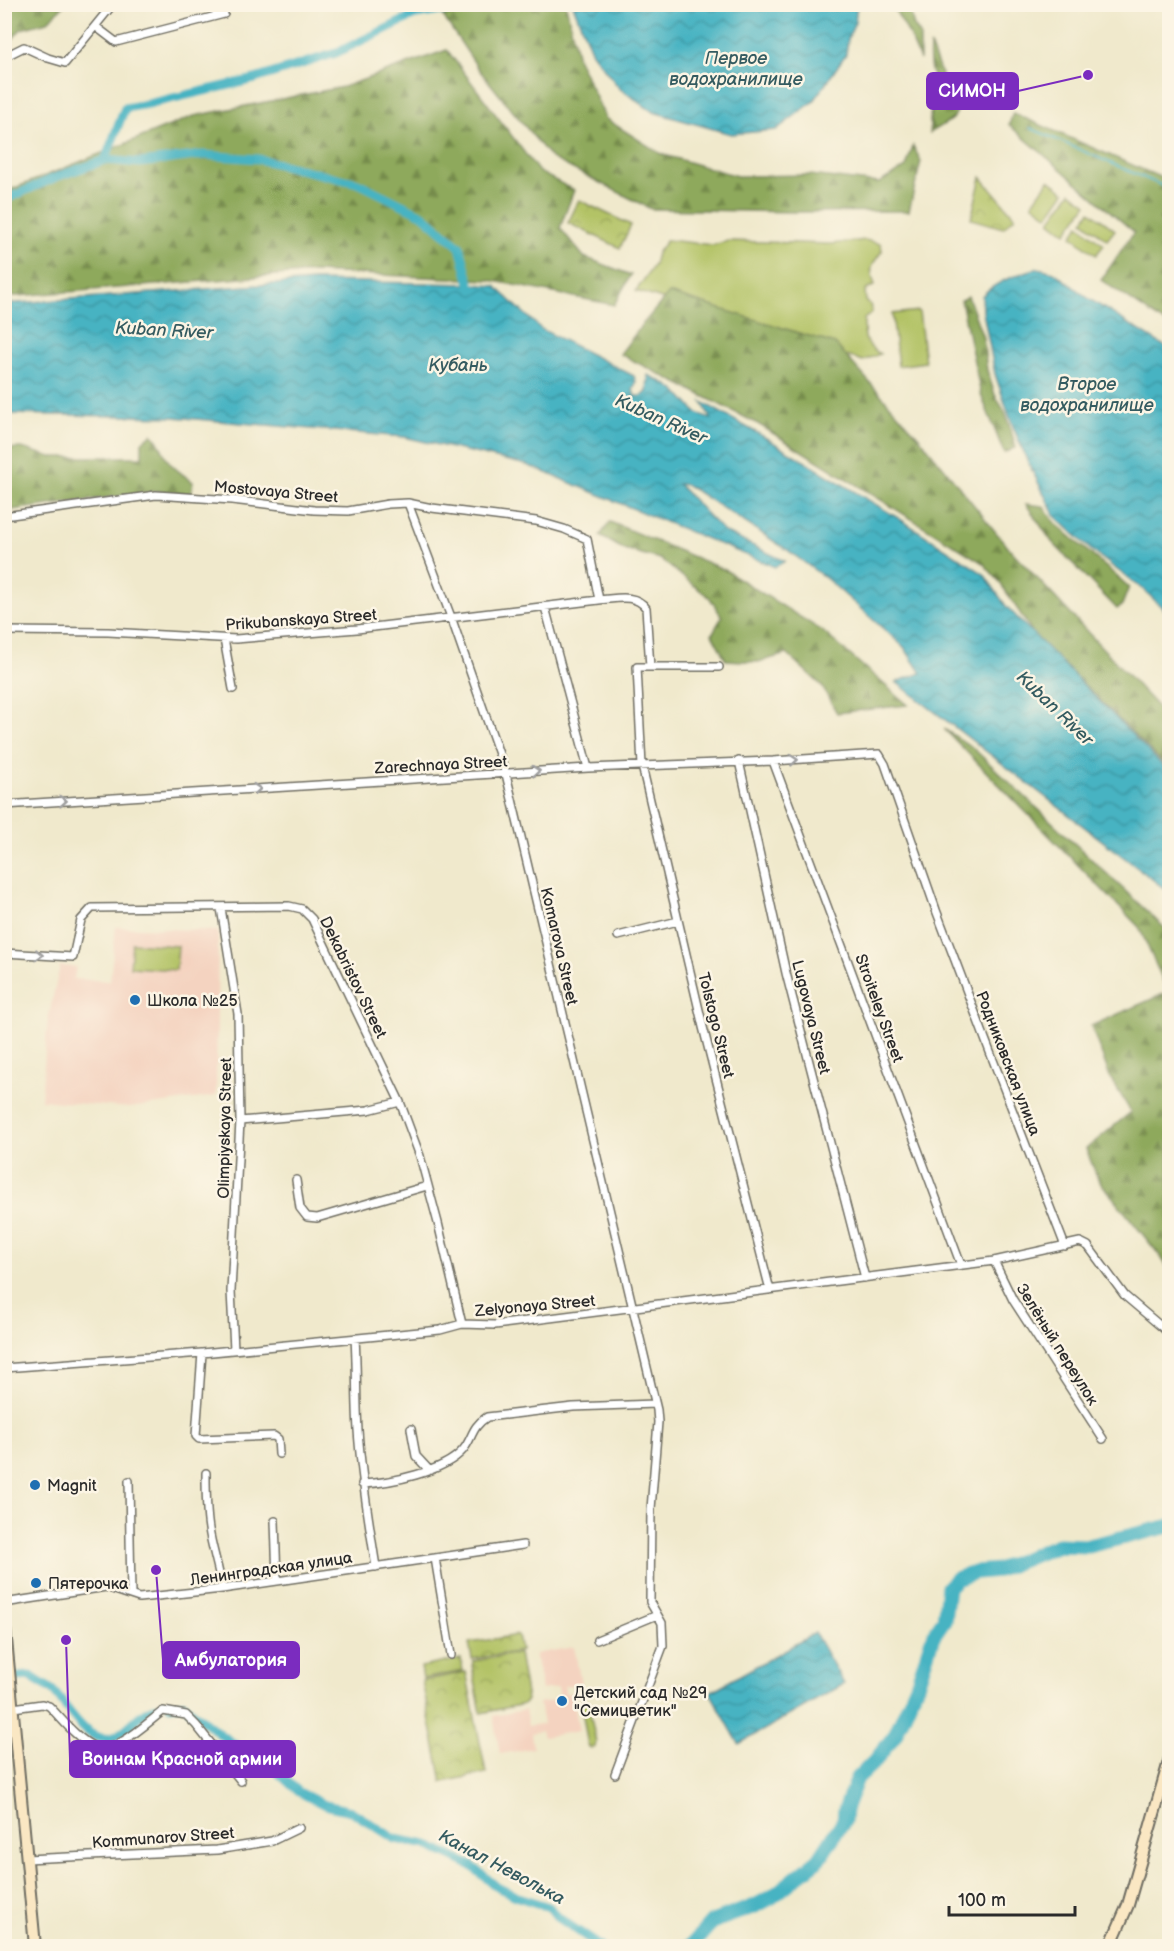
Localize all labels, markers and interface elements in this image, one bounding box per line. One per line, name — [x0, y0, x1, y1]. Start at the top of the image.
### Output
water label: Первое водохранилище — [669, 48, 803, 90]
callout: СИМОН — [927, 73, 1018, 109]
text: СИМОН — [938, 81, 1006, 102]
water label: Kuban River — [114, 317, 215, 344]
water label: Кубань — [428, 355, 488, 376]
water label: Второе водохранилище — [1020, 374, 1154, 416]
water label: Kuban River — [612, 390, 711, 450]
street label: Mostovaya Street — [213, 478, 339, 507]
street label: Prikubanskaya Street — [225, 606, 377, 635]
water label: Kuban River — [1012, 667, 1098, 751]
street label: Zarechnaya Street — [373, 753, 508, 779]
one-way arrow — [789, 753, 798, 766]
one-way arrow — [531, 765, 540, 778]
one-way arrow — [253, 783, 262, 796]
one-way arrow — [58, 795, 67, 808]
street label: Komarova Street — [536, 886, 581, 1007]
street label: Dekabristov Street — [315, 914, 390, 1042]
one-way arrow — [34, 948, 43, 961]
street label: Stroiteley Street — [850, 952, 907, 1065]
street label: Lugovaya Street — [787, 958, 834, 1076]
street label: Tolstogo Street — [693, 971, 738, 1080]
street label: Родниковская улица — [971, 988, 1044, 1139]
place label: Школа №25 — [147, 992, 238, 1011]
marker: Школа №25 — [128, 993, 142, 1007]
street label: Olimpiyskaya Street — [215, 1057, 236, 1199]
street label: Зелёный переулок — [1012, 1281, 1102, 1409]
street label: Zelyonaya Street — [473, 1292, 596, 1321]
place label: Magnit — [47, 1477, 97, 1496]
marker: Magnit — [28, 1478, 42, 1492]
street label: Ленинградская улица — [188, 1549, 354, 1590]
place label: Пятерочка — [48, 1575, 129, 1594]
marker: Пятерочка — [29, 1576, 43, 1590]
callout: Амбулатория — [163, 1642, 299, 1678]
text: Амбулатория — [174, 1650, 287, 1671]
place label: Детский сад №29 "Семицветик" — [574, 1684, 707, 1721]
marker: Детский сад №29 "Семицветик" — [555, 1694, 569, 1708]
callout: Воинам Красной армии — [70, 1741, 295, 1777]
text: Воинам Красной армии — [82, 1749, 282, 1770]
street label: Kommunarov Street — [91, 1824, 235, 1853]
water label: Канал Неволька — [435, 1825, 568, 1910]
scale bar — [949, 1879, 1075, 1917]
text: 100 m — [958, 1890, 1006, 1911]

